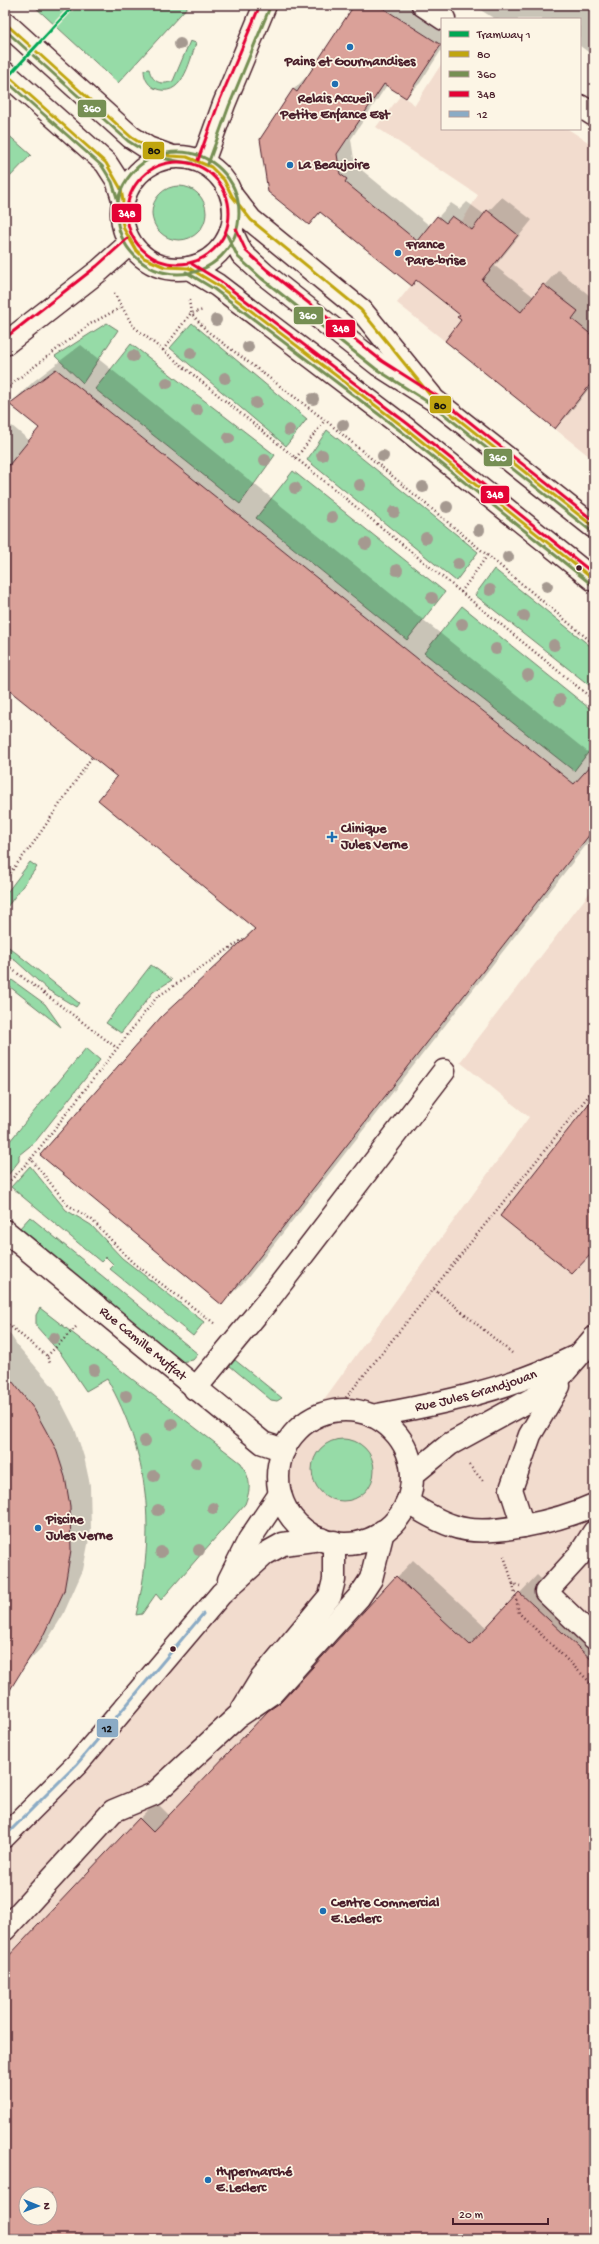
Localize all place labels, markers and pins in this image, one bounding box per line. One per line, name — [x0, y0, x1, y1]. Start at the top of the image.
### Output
marker: Pains et Gourmandises — [345, 42, 355, 52]
place label: Pains et Gourmandises — [284, 54, 416, 71]
marker: Relais Accueil Petite Enfance Est — [330, 79, 340, 89]
place label: Relais Accueil Petite Enfance Est — [280, 91, 391, 124]
place label: La Beaujoire — [298, 157, 370, 174]
marker: La Beaujoire — [285, 160, 295, 170]
place label: France Pare-brise — [405, 237, 467, 270]
marker: France Pare-brise — [393, 248, 403, 258]
unlabelled marker — [574, 563, 584, 573]
place label: Clinique Jules Verne — [340, 821, 408, 854]
marker: Clinique Jules Verne — [326, 831, 338, 843]
place label: Piscine Jules Verne — [45, 1512, 113, 1545]
marker: Piscine Jules Verne — [33, 1523, 43, 1533]
unlabelled marker — [168, 1644, 178, 1654]
place label: Centre Commercial E.Leclerc — [330, 1895, 439, 1928]
marker: Centre Commercial E.Leclerc — [318, 1906, 328, 1916]
place label: Hypermarché E.Leclerc — [216, 2164, 293, 2197]
marker: Hypermarché E.Leclerc — [203, 2175, 213, 2185]

